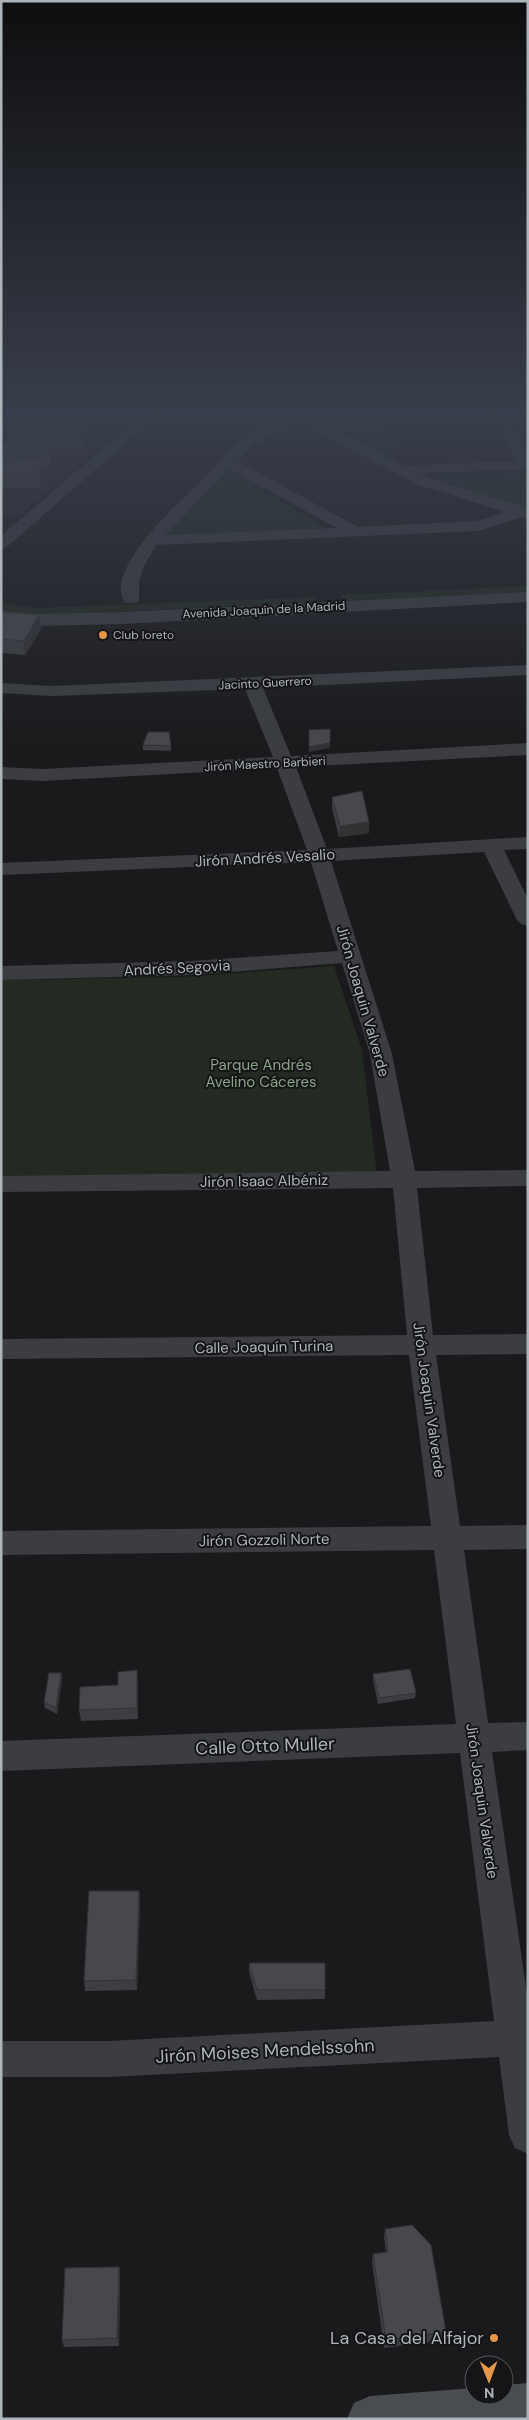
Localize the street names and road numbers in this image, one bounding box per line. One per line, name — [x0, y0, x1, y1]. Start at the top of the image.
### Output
street label: Avenida Joaquín de la Madrid — [182, 598, 346, 622]
street label: Jacinto Guerrero — [218, 673, 312, 693]
street label: Jirón Maestro Barbieri — [204, 753, 326, 775]
street label: Jirón Andrés Vesalio — [194, 844, 336, 872]
street label: Jirón Joaquin Valverde — [332, 923, 394, 1079]
street label: Andrés Segovia — [123, 955, 231, 981]
street label: Jirón Isaac Albéniz — [200, 1170, 328, 1192]
street label: Jirón Joaquin Valverde — [408, 1321, 450, 1479]
street label: Calle Joaquín Turina — [194, 1336, 334, 1358]
street label: Jirón Gozzoli Norte — [198, 1529, 330, 1551]
street label: Jirón Joaquin Valverde — [461, 1722, 503, 1880]
street label: Calle Otto Muller — [195, 1732, 335, 1760]
street label: Jirón Moises Mendelssohn — [155, 2033, 375, 2069]

